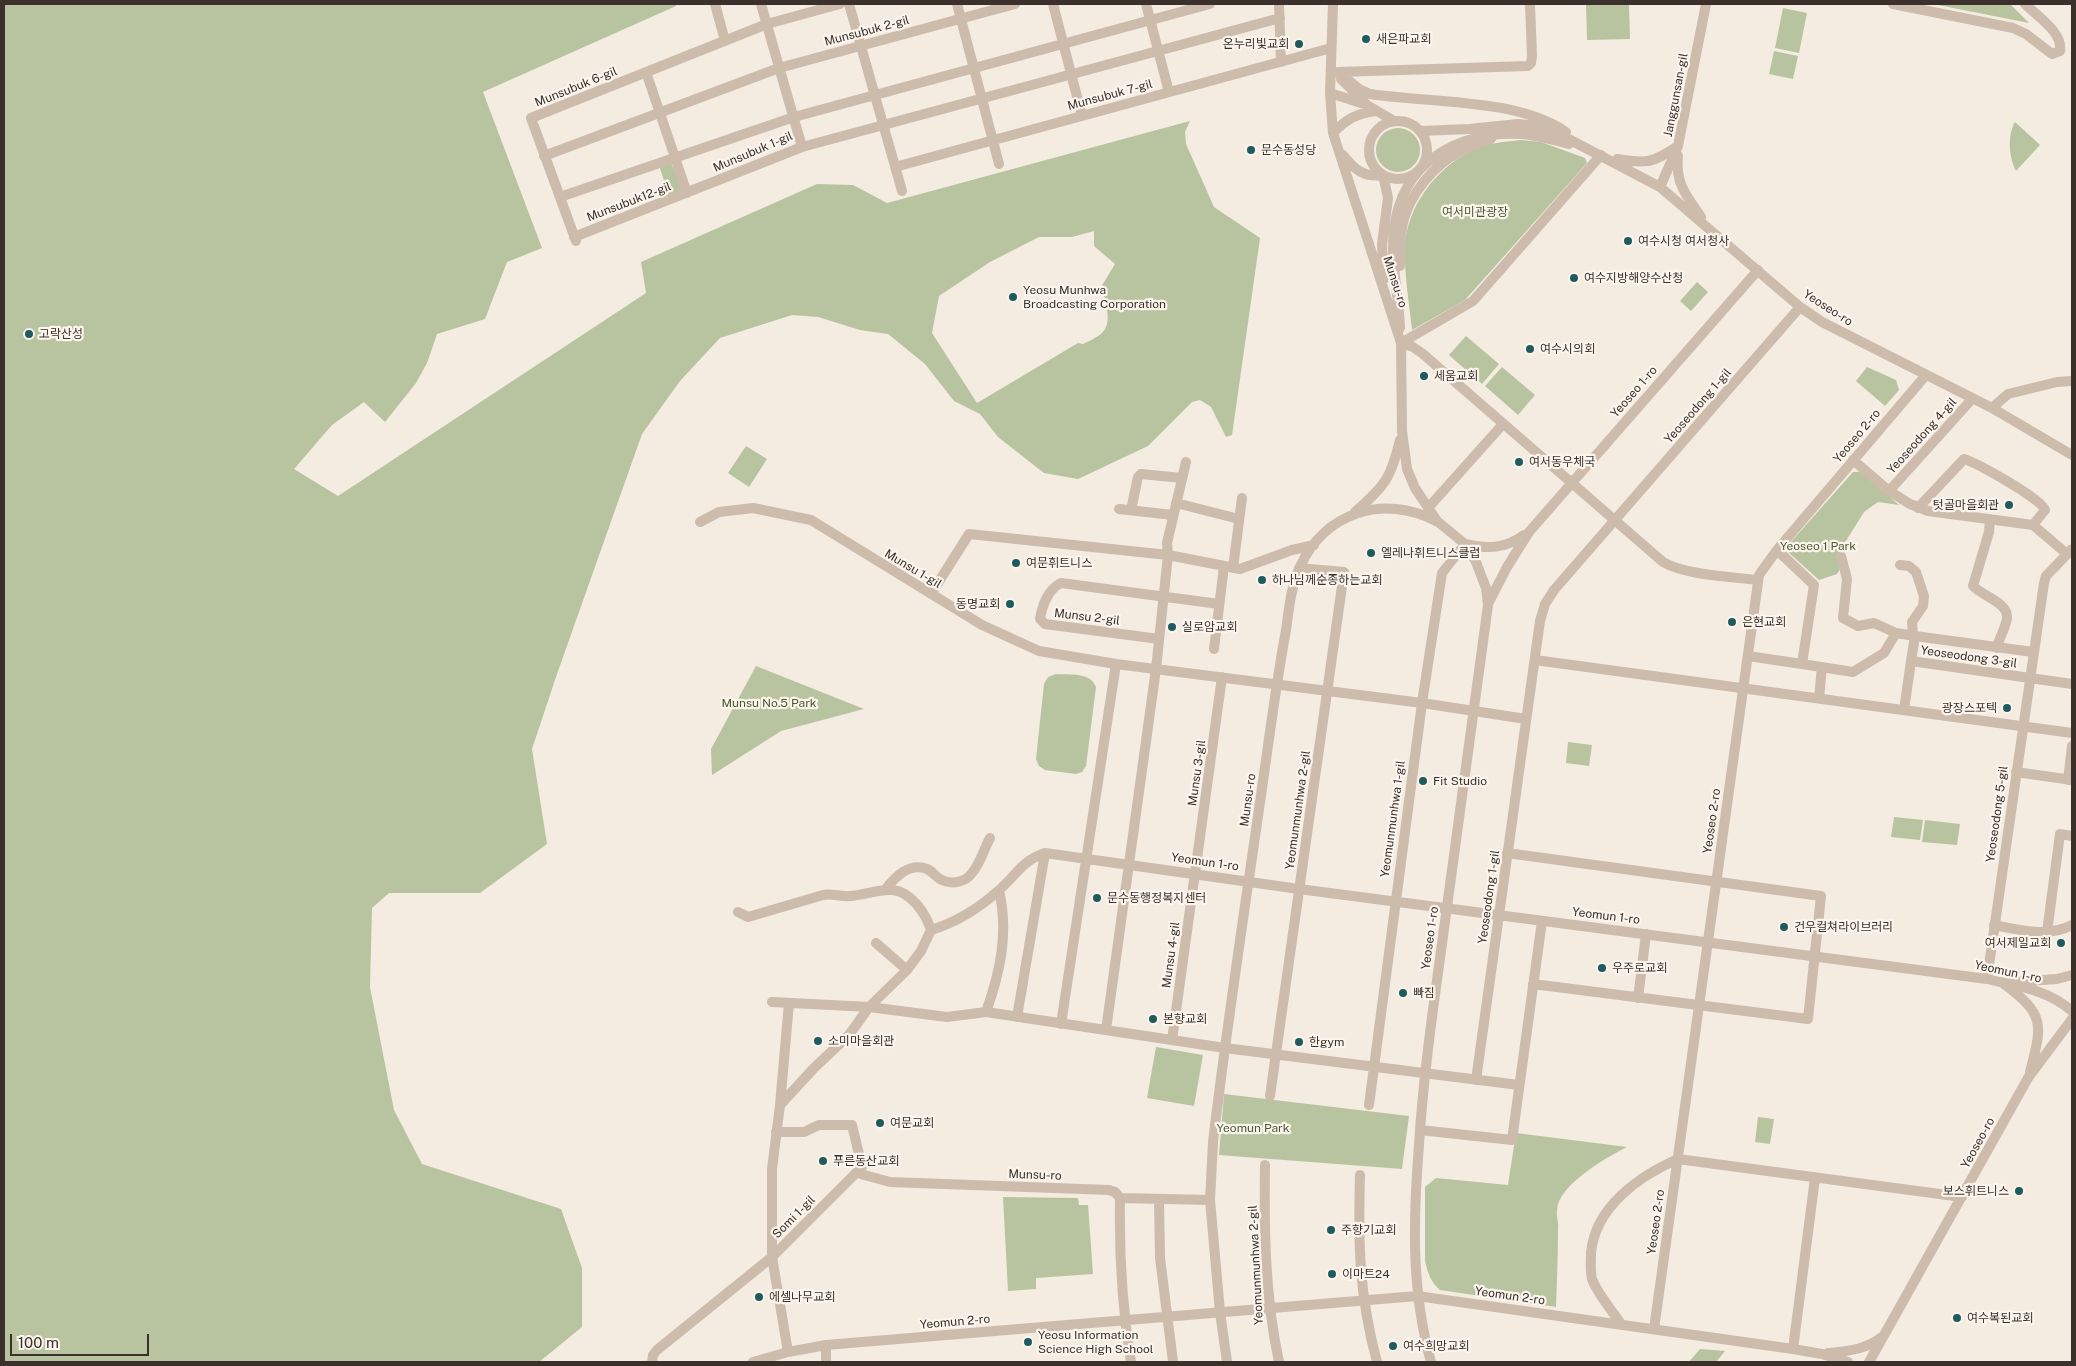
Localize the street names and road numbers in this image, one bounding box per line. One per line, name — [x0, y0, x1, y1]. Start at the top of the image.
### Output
street label: Munsubuk 2-gil — [823, 13, 911, 49]
street label: Janggunsan-gil — [1661, 52, 1691, 138]
street label: Munsubuk 6-gil — [533, 64, 619, 110]
street label: Munsubuk 7-gil — [1066, 77, 1154, 113]
street label: Munsubuk 1-gil — [711, 129, 795, 175]
street label: Munsubuk12-gil — [585, 179, 673, 225]
street label: Munsu-ro — [1380, 254, 1410, 310]
street label: Yeoseo-ro — [1801, 287, 1855, 329]
street label: Yeoseo 1-ro — [1608, 363, 1660, 421]
street label: Yeoseodong 1-gil — [1662, 366, 1734, 446]
street label: Yeoseodong 4-gil — [1884, 395, 1960, 477]
street label: Yeoseo 2-ro — [1830, 406, 1884, 466]
street label: Munsu 1-gil — [882, 546, 944, 592]
street label: Munsu 2-gil — [1053, 606, 1121, 628]
street label: Yeoseodong 3-gil — [1920, 643, 2018, 671]
street label: Munsu 3-gil — [1185, 739, 1209, 807]
street label: Yeomunmunhwa 2-gil — [1283, 750, 1313, 870]
street label: Yeomunmunhwa 1-gil — [1378, 760, 1408, 878]
street label: Yeoseodong 5-gil — [1983, 765, 2011, 863]
street label: Munsu-ro — [1237, 773, 1259, 827]
street label: Yeoseo 2-ro — [1700, 787, 1724, 855]
street label: Yeoseodong 1-gil — [1475, 849, 1503, 945]
street label: Yeomun 1-ro — [1170, 850, 1240, 874]
street label: Yeomun 1-ro — [1571, 905, 1641, 927]
street label: Yeoseo 1-ro — [1418, 906, 1442, 970]
street label: Munsu 4-gil — [1159, 921, 1183, 989]
street label: Yeomun 1-ro — [1973, 958, 2043, 986]
street label: Yeoseo-ro — [1958, 1115, 1998, 1171]
street label: Munsu-ro — [1008, 1167, 1062, 1183]
street label: Yeoseo 2-ro — [1644, 1188, 1668, 1256]
street label: Somi 1-gil — [770, 1193, 818, 1241]
street label: Yeomunmunhwa 2-gil — [1246, 1205, 1266, 1325]
street label: Yeomun 2-ro — [1474, 1284, 1546, 1308]
street label: Yeomun 2-ro — [919, 1312, 991, 1332]

